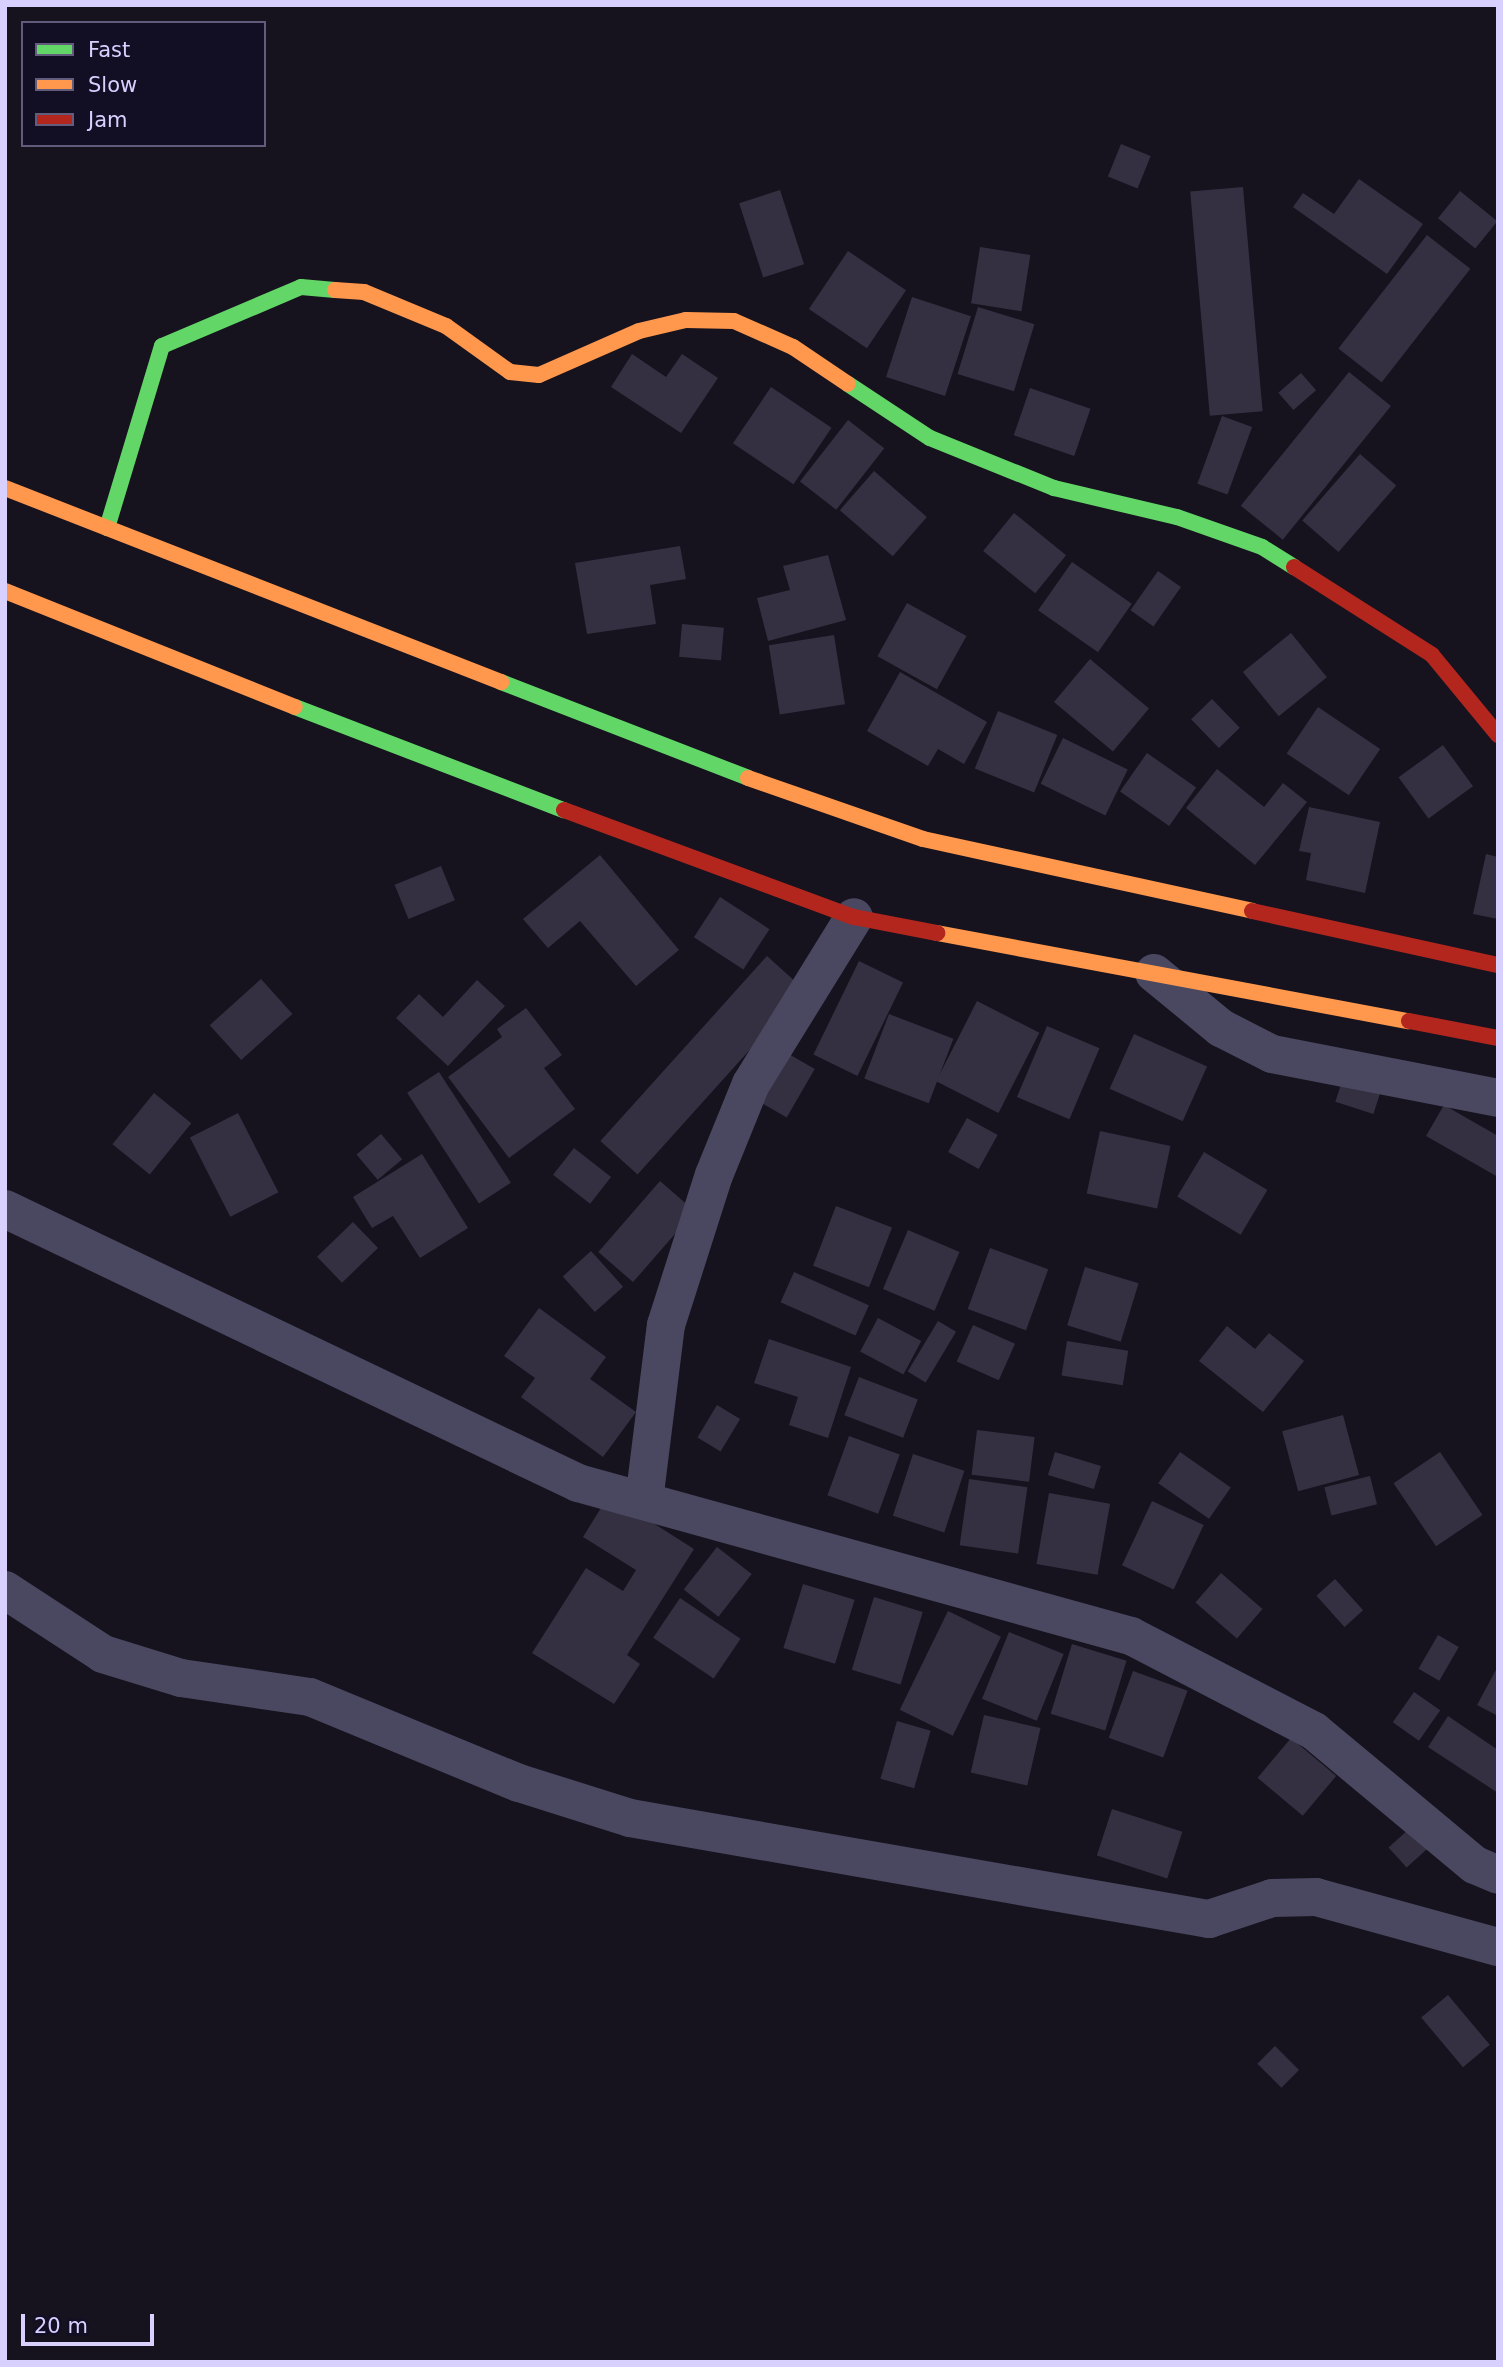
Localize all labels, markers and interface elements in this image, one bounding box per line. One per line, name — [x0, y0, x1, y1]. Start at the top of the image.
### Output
legend — [21, 21, 266, 147]
text: Fast — [88, 38, 130, 62]
text: Slow — [88, 73, 137, 97]
text: Jam — [88, 108, 128, 132]
scale bar — [24, 2300, 158, 2344]
text: 20 m — [34, 2314, 88, 2338]

